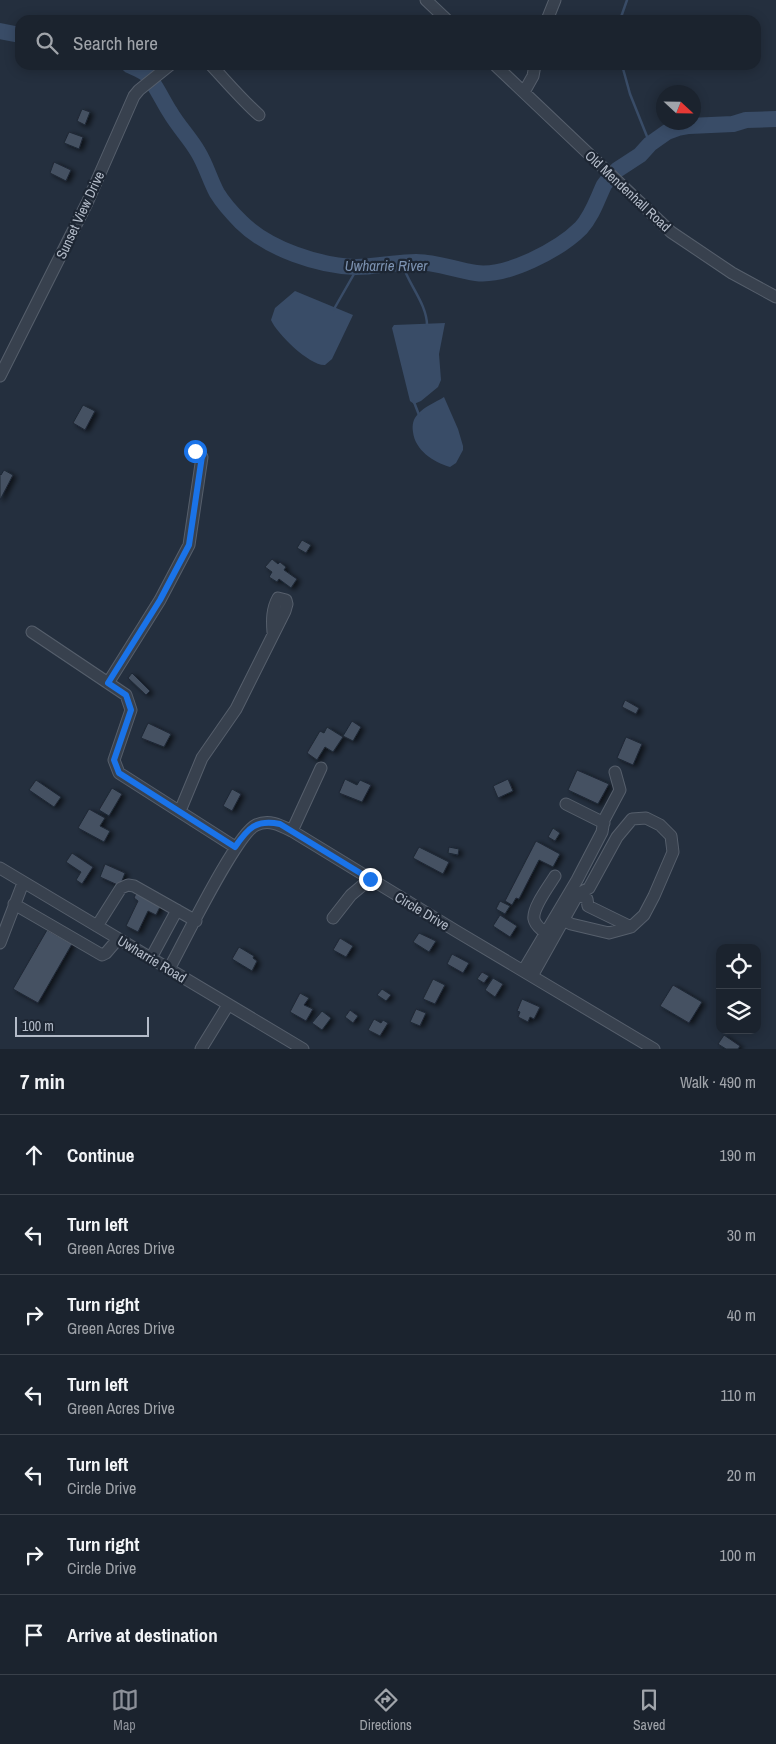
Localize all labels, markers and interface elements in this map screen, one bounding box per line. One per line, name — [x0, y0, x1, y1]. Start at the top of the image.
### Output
search box — [15, 15, 761, 70]
icon: search — [33, 29, 61, 57]
text: Search here — [73, 30, 158, 56]
north arrow — [656, 85, 701, 130]
street label: Old Mendenhall Road — [581, 147, 675, 235]
street label: Sunset View Drive — [52, 168, 108, 262]
water label: Uwharrie River — [345, 255, 428, 276]
route start — [184, 440, 207, 463]
route end — [359, 868, 382, 891]
street label: Circle Drive — [391, 888, 453, 934]
street label: Uwharrie Road — [114, 931, 190, 987]
map controls — [716, 944, 761, 1034]
button: locate — [716, 944, 761, 989]
button: layers — [716, 989, 761, 1034]
scale bar — [15, 1014, 149, 1037]
text: 100 m — [22, 1017, 54, 1035]
text: 7 min — [20, 1067, 65, 1096]
text: Walk · 490 m — [680, 1071, 756, 1093]
icon: ahead — [20, 1141, 48, 1169]
text: Continue — [67, 1142, 135, 1168]
text: 190 m — [720, 1144, 756, 1166]
text: Turn left — [67, 1211, 128, 1237]
icon: left — [20, 1221, 48, 1249]
text: 30 m — [727, 1224, 756, 1246]
text: Green Acres Drive — [67, 1237, 175, 1259]
text: Turn right — [67, 1291, 139, 1317]
icon: right — [20, 1301, 48, 1329]
text: 40 m — [727, 1304, 756, 1326]
text: Green Acres Drive — [67, 1317, 175, 1339]
text: Turn left — [67, 1371, 128, 1397]
icon: left — [20, 1381, 48, 1409]
text: 110 m — [720, 1384, 756, 1406]
text: Green Acres Drive — [67, 1397, 175, 1419]
text: Turn left — [67, 1451, 128, 1477]
icon: left — [20, 1461, 48, 1489]
text: 20 m — [727, 1464, 756, 1486]
text: Circle Drive — [67, 1477, 136, 1499]
text: Turn right — [67, 1531, 139, 1557]
icon: right — [20, 1541, 48, 1569]
text: 100 m — [720, 1544, 756, 1566]
text: Circle Drive — [67, 1557, 136, 1579]
icon: arrive — [20, 1621, 48, 1649]
text: Arrive at destination — [67, 1622, 218, 1648]
tab: Map — [111, 1686, 139, 1734]
tab: Directions — [360, 1686, 412, 1734]
tab: Saved — [633, 1686, 665, 1734]

